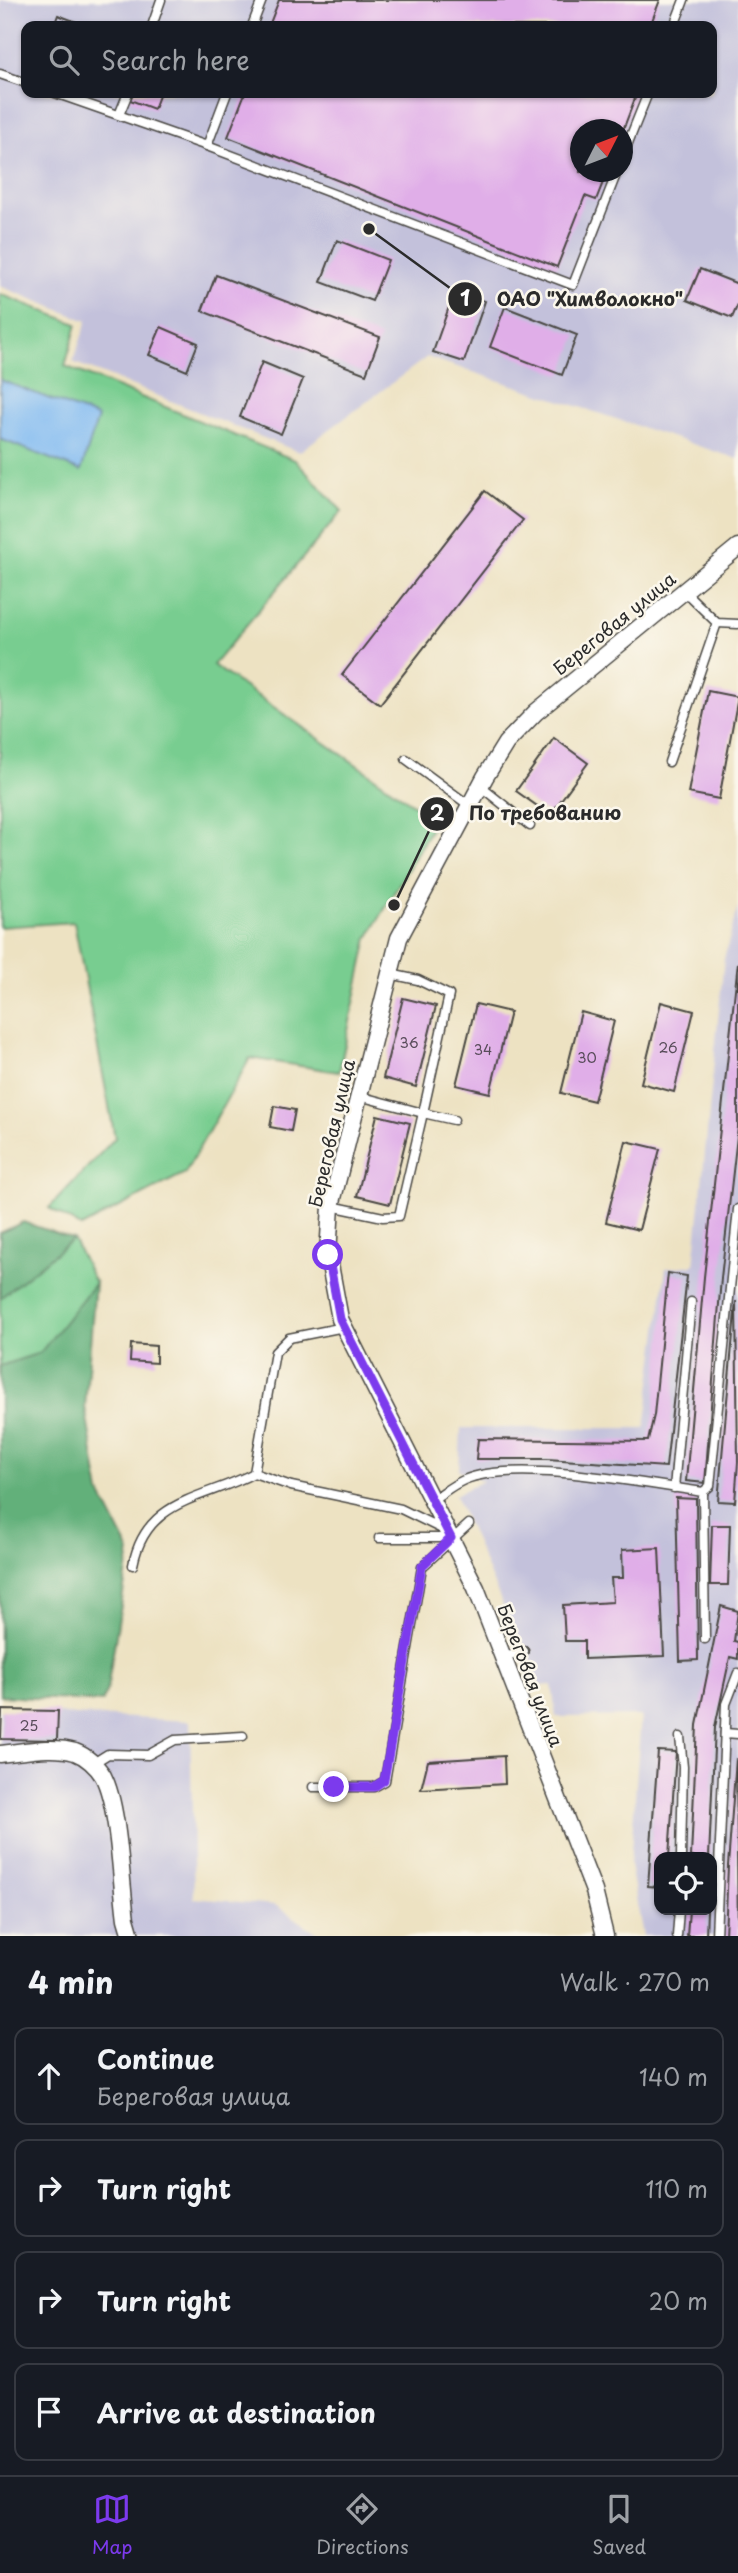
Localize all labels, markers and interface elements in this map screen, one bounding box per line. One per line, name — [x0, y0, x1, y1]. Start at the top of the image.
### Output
search box — [21, 21, 717, 98]
text: Search here — [101, 40, 250, 79]
icon: search — [45, 41, 83, 79]
north arrow — [570, 119, 633, 182]
callout: ОАО "Химволокно" — [447, 279, 698, 319]
text: 1 — [460, 281, 470, 313]
text: ОАО "Химволокно" — [497, 284, 683, 312]
street label: Береговая улица — [547, 565, 682, 681]
callout: По требованию — [420, 794, 635, 834]
text: 2 — [430, 796, 445, 828]
text: По требованию — [469, 798, 621, 826]
house number: 36 — [399, 1032, 419, 1053]
house number: 26 — [658, 1037, 678, 1058]
house number: 34 — [474, 1039, 492, 1060]
house number: 30 — [577, 1047, 597, 1068]
street label: Береговая улица — [301, 1056, 361, 1210]
route start — [312, 1239, 343, 1270]
street label: Береговая улица — [491, 1600, 571, 1751]
house number: 25 — [20, 1715, 38, 1736]
route end — [318, 1771, 349, 1802]
map controls — [654, 1852, 717, 1915]
button: locate — [654, 1852, 717, 1915]
text: 4 min — [28, 1959, 114, 2004]
text: Walk · 270 m — [560, 1964, 710, 1999]
text: Continue — [97, 2039, 214, 2078]
icon: ahead — [30, 2057, 68, 2095]
text: 140 m — [639, 2059, 708, 2094]
text: Береговая улица — [97, 2078, 290, 2113]
icon: right — [30, 2169, 68, 2207]
text: Turn right — [97, 2169, 231, 2208]
text: 110 m — [646, 2171, 708, 2206]
icon: right — [30, 2281, 68, 2319]
text: Turn right — [97, 2281, 231, 2320]
text: 20 m — [649, 2283, 708, 2318]
icon: arrive — [30, 2393, 68, 2431]
text: Arrive at destination — [97, 2393, 376, 2432]
tab: Map — [92, 2490, 132, 2560]
tab: Directions — [316, 2490, 409, 2560]
tab: Saved — [592, 2490, 646, 2560]

